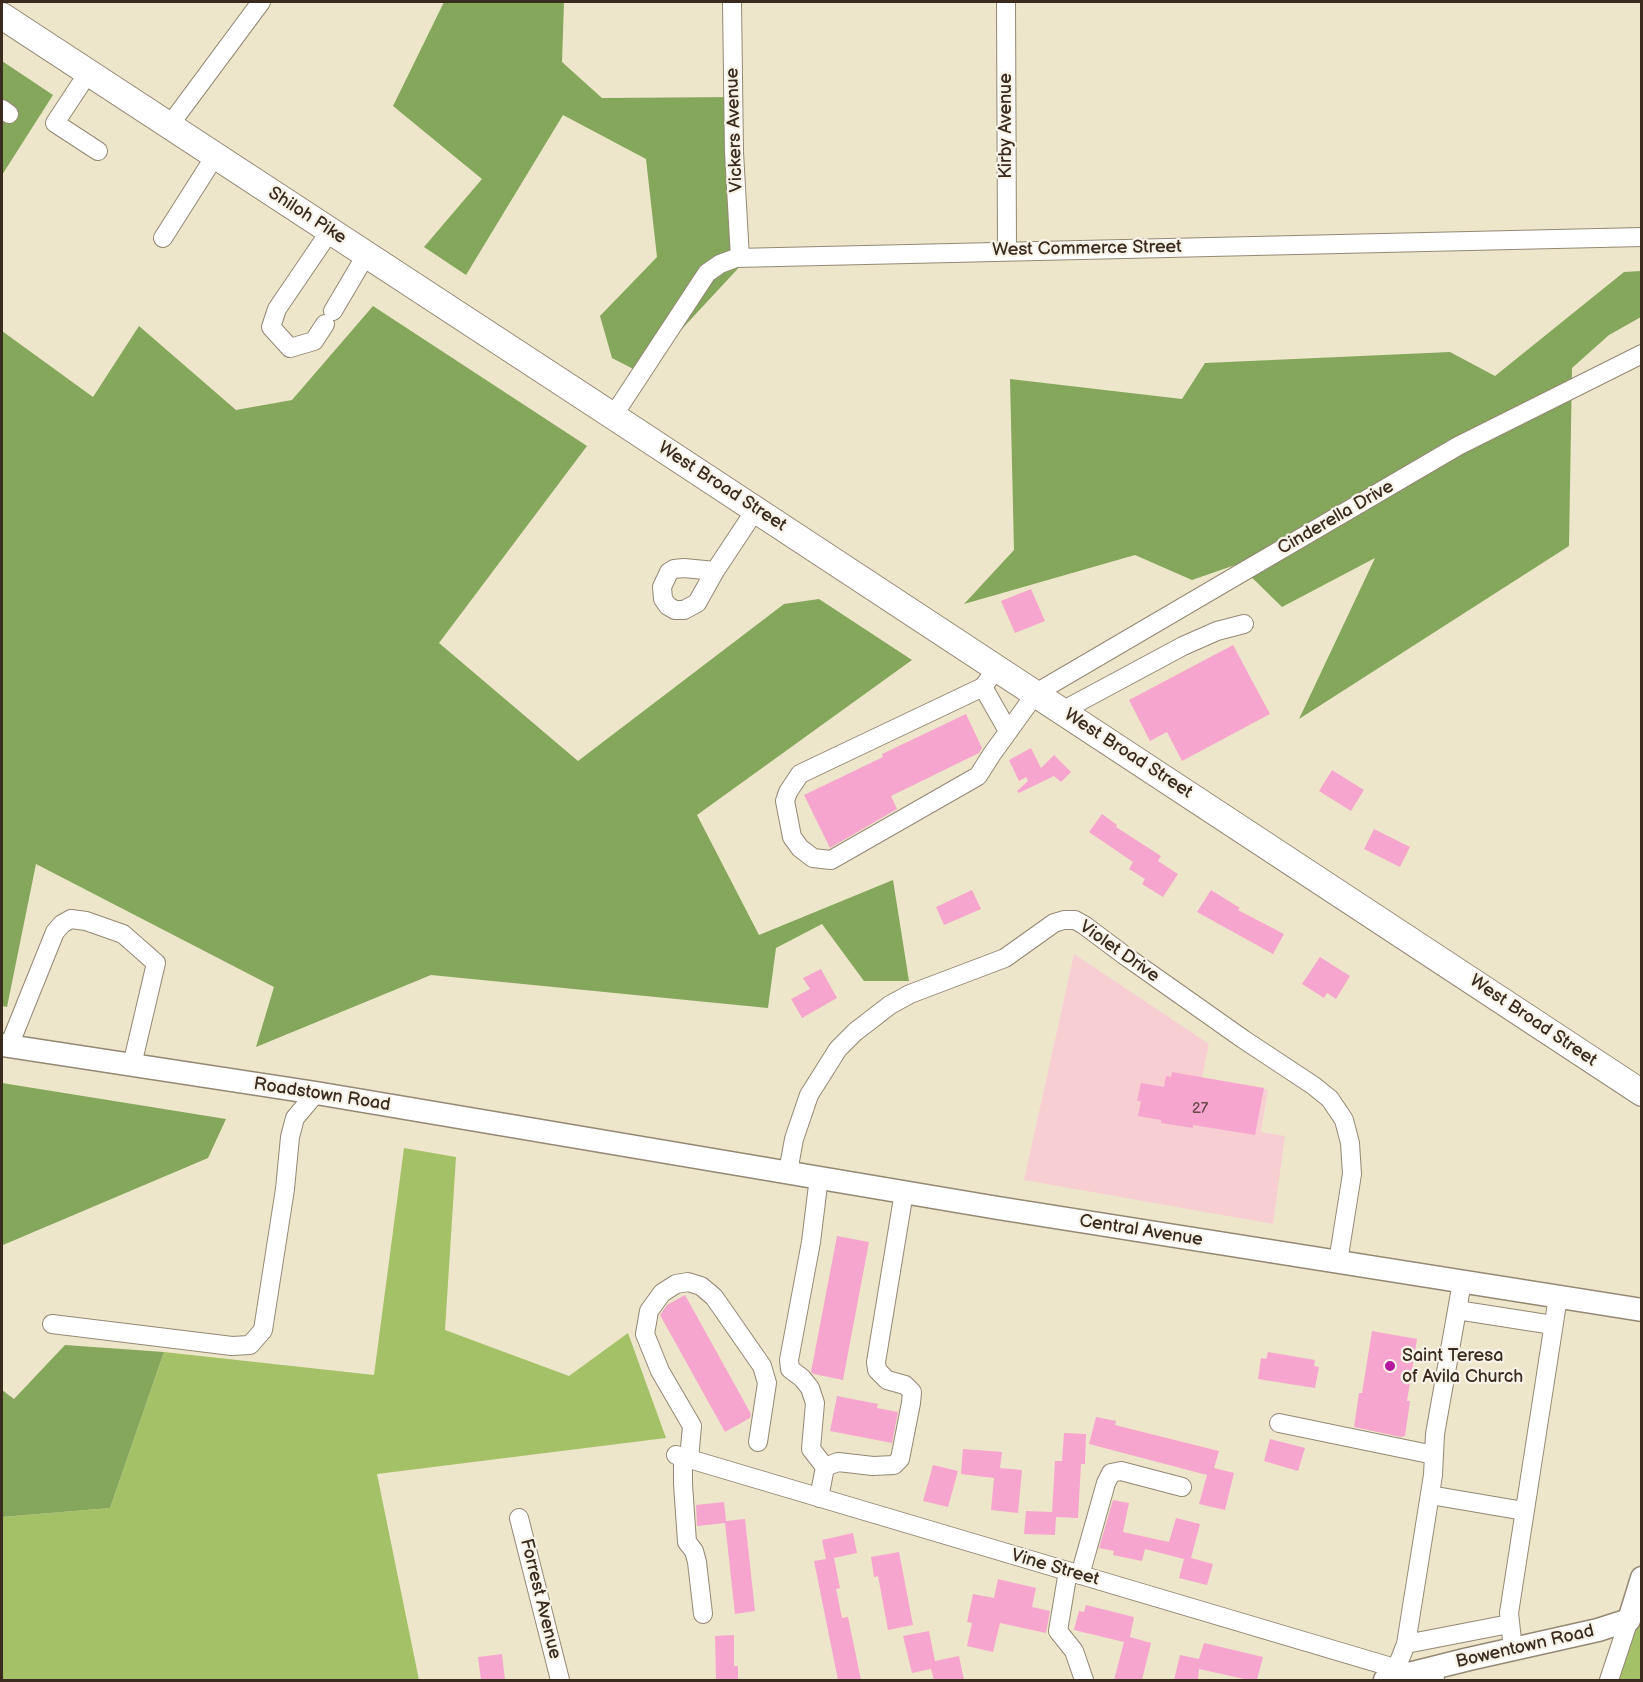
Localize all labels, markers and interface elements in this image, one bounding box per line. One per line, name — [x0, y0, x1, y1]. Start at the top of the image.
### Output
street label: Vickers Avenue — [722, 67, 748, 193]
street label: Kirby Avenue — [995, 73, 1017, 179]
street label: Shiloh Pike — [264, 183, 350, 249]
street label: West Commerce Street — [992, 237, 1182, 261]
street label: West Broad Street — [654, 437, 790, 537]
street label: Cinderella Drive — [1274, 476, 1398, 560]
street label: West Broad Street — [1060, 704, 1196, 804]
street label: Violet Drive — [1075, 917, 1163, 987]
street label: West Broad Street — [1465, 970, 1601, 1072]
street label: Roadstown Road — [252, 1074, 392, 1116]
house number: 27 — [1192, 1100, 1208, 1118]
street label: Central Avenue — [1078, 1211, 1204, 1251]
place label: Saint Teresa of Avila Church — [1402, 1345, 1523, 1388]
marker: Saint Teresa of Avila Church — [1383, 1359, 1397, 1373]
street label: Forrest Avenue — [515, 1537, 565, 1661]
street label: Vine Street — [1009, 1545, 1101, 1591]
street label: Bowentown Road — [1454, 1621, 1596, 1673]

